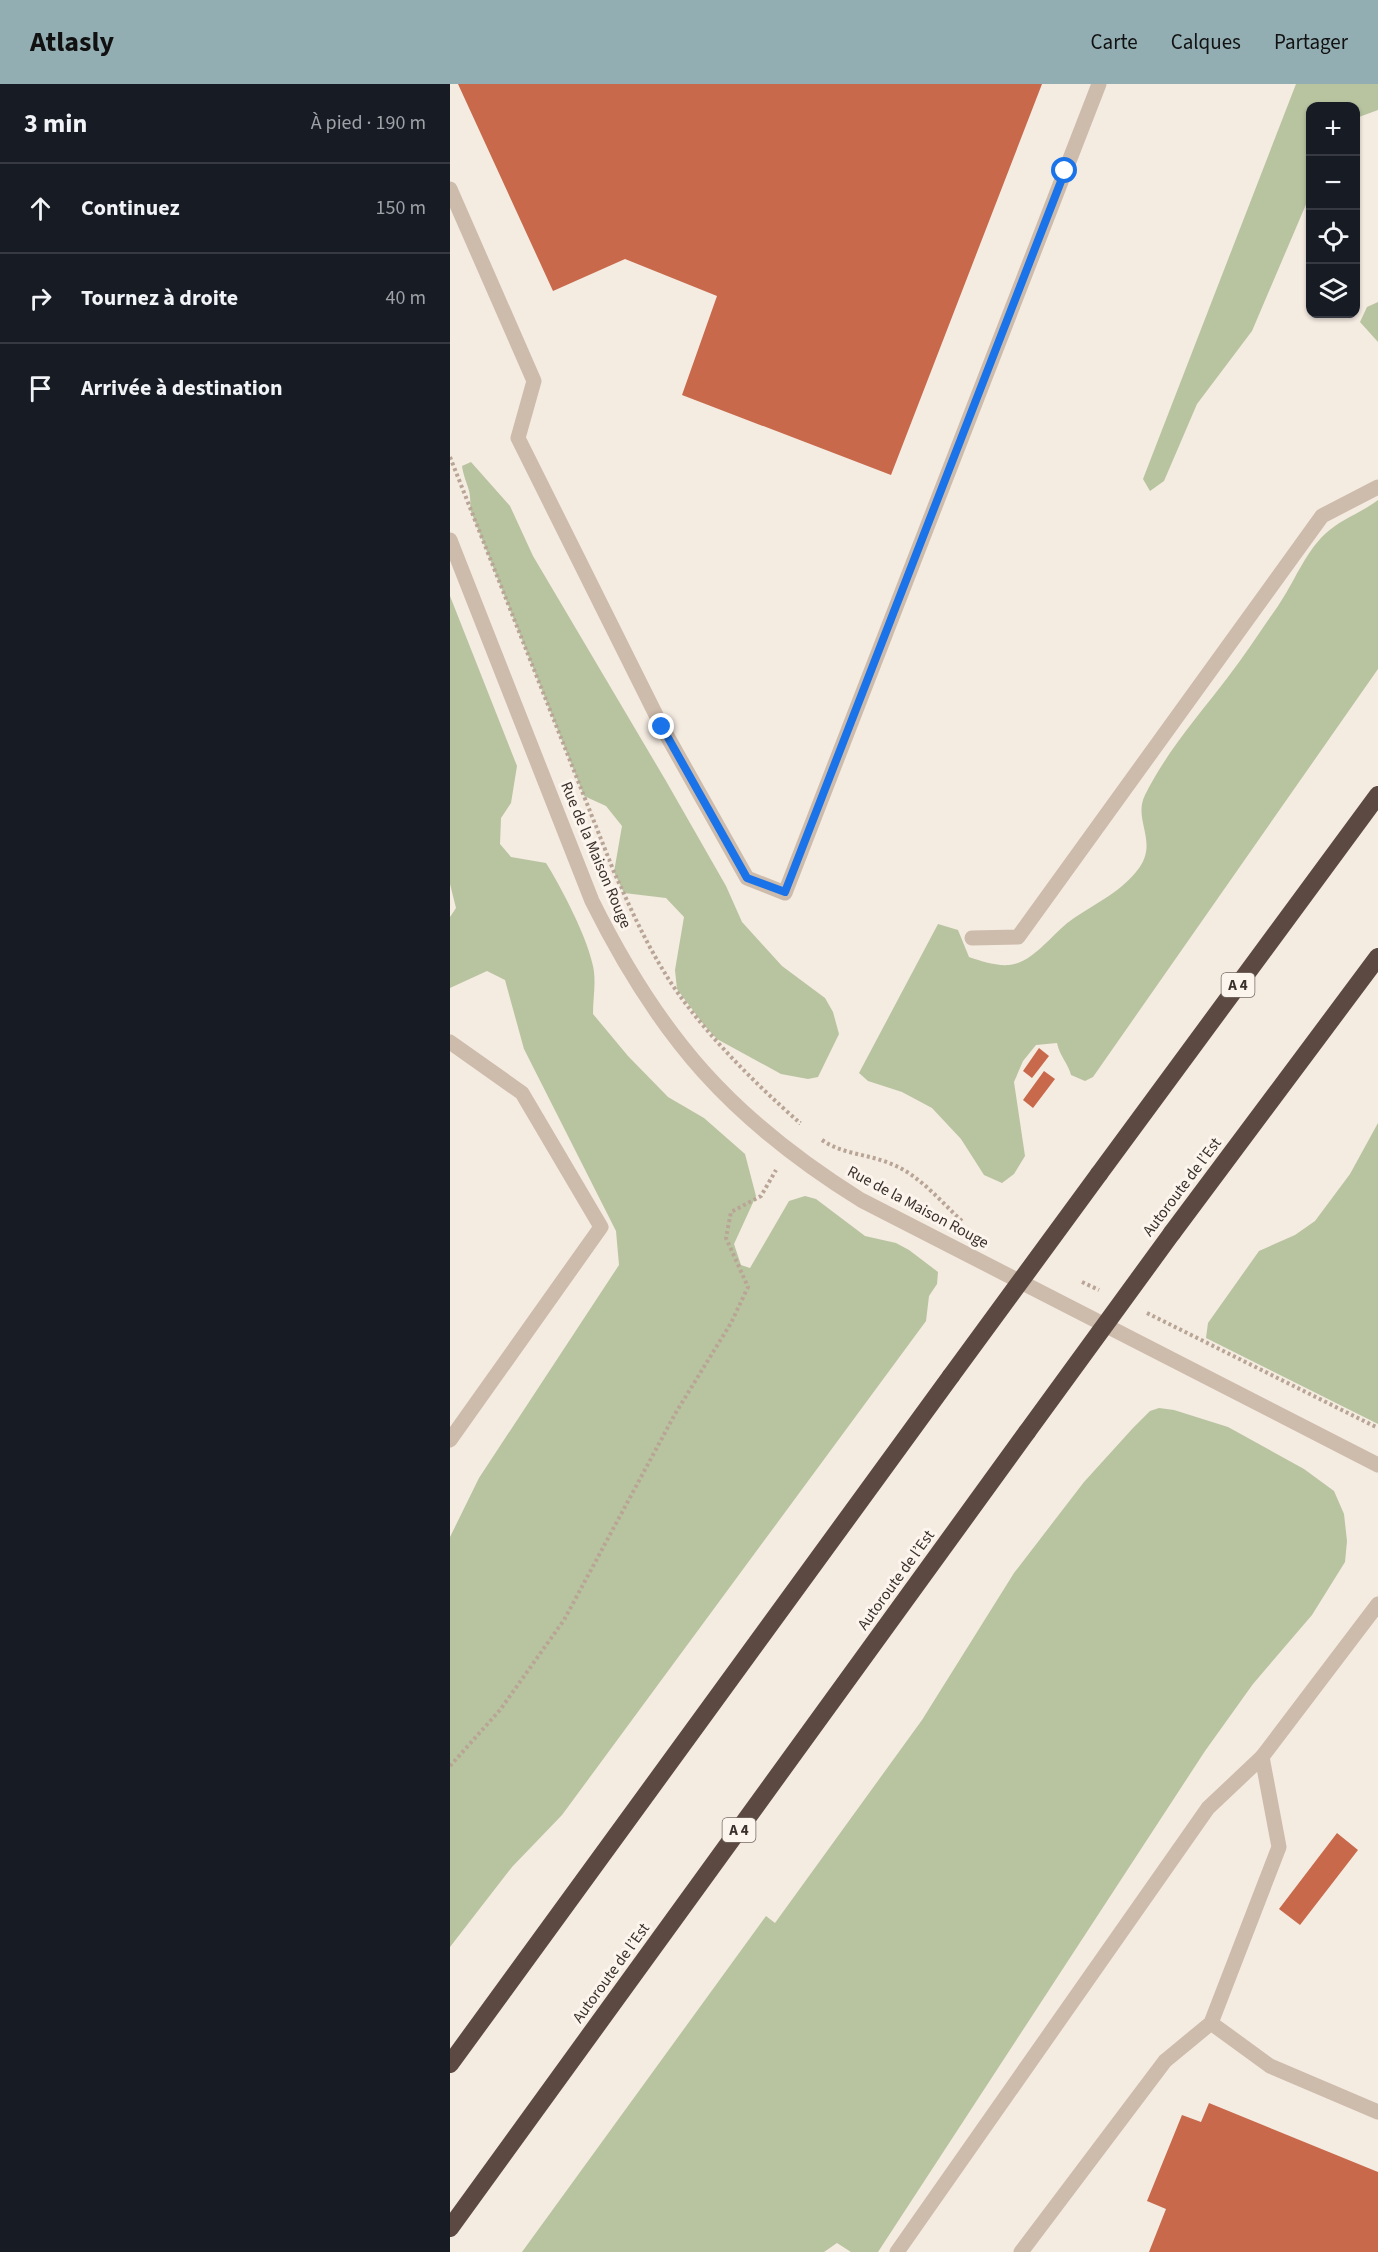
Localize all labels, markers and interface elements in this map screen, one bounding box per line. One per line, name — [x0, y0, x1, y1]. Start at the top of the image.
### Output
text: Atlasly — [30, 22, 114, 62]
text: Carte — [1091, 27, 1138, 57]
text: Calques — [1171, 27, 1241, 57]
text: Partager — [1274, 27, 1348, 57]
map controls — [1306, 102, 1360, 318]
button: + — [1306, 102, 1360, 156]
text: 3 min — [24, 105, 87, 142]
text: À pied · 190 m — [311, 109, 426, 137]
button: − — [1306, 156, 1360, 210]
route start — [1051, 157, 1077, 183]
icon: ahead — [24, 192, 57, 225]
text: Continuez — [81, 192, 180, 224]
text: 150 m — [376, 194, 426, 222]
button: locate — [1306, 210, 1360, 264]
button: layers — [1306, 264, 1360, 318]
icon: right — [24, 282, 57, 315]
text: Tournez à droite — [81, 282, 238, 314]
text: 40 m — [386, 284, 426, 312]
icon: arrive — [24, 372, 57, 405]
text: Arrivée à destination — [81, 372, 283, 404]
route end — [648, 713, 674, 739]
street label: Rue de la Maison Rouge — [555, 778, 637, 932]
road number: A 4 — [1222, 973, 1254, 997]
street label: Autoroute de l’Est — [1138, 1133, 1227, 1241]
street label: Rue de la Maison Rouge — [843, 1160, 993, 1254]
street label: Autoroute de l’Est — [852, 1525, 940, 1634]
road number: A 4 — [722, 1818, 756, 1842]
street label: Autoroute de l’Est — [567, 1918, 655, 2027]

